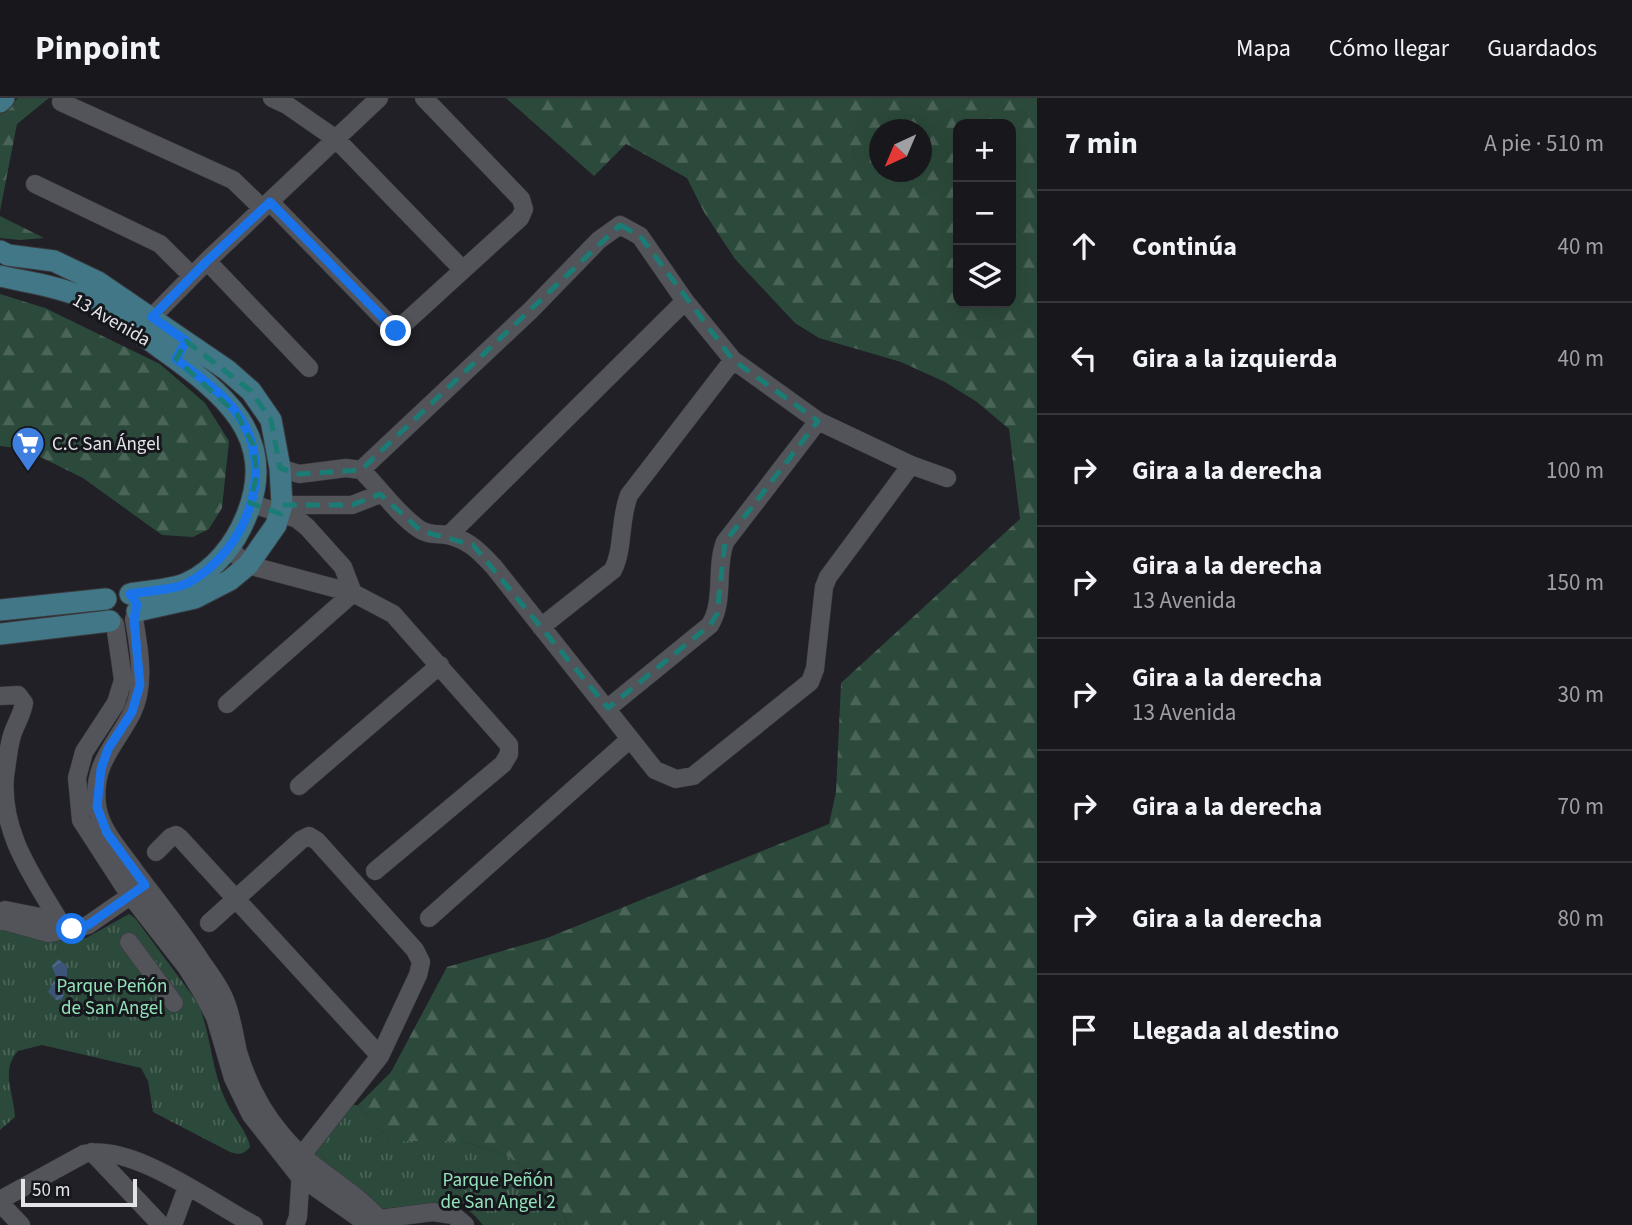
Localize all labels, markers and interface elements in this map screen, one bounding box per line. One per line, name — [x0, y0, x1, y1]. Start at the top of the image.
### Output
text: Pinpoint — [35, 25, 161, 72]
text: Mapa — [1236, 31, 1291, 66]
text: Cómo llegar — [1329, 31, 1449, 66]
text: Guardados — [1487, 31, 1597, 66]
north arrow — [869, 119, 932, 182]
map controls — [953, 119, 1016, 308]
button: + — [953, 119, 1016, 182]
text: 7 min — [1065, 122, 1138, 165]
text: A pie · 510 m — [1484, 127, 1604, 160]
button: − — [953, 182, 1016, 245]
icon: ahead — [1065, 227, 1103, 265]
text: Continúa — [1132, 228, 1237, 265]
text: 40 m — [1557, 230, 1604, 263]
button: layers — [953, 245, 1016, 308]
street label: 13 Avenida — [67, 287, 155, 354]
route end — [380, 315, 411, 346]
icon: left — [1065, 339, 1103, 377]
text: Gira a la izquierda — [1132, 340, 1337, 377]
text: 40 m — [1557, 342, 1604, 375]
supermarket icon: C.C San Ángel — [9, 424, 47, 473]
place label: C.C San Ángel — [52, 431, 161, 458]
icon: right — [1065, 451, 1103, 489]
text: Gira a la derecha — [1132, 452, 1322, 489]
text: 100 m — [1546, 454, 1604, 487]
text: Gira a la derecha — [1132, 547, 1322, 584]
icon: right — [1065, 563, 1103, 601]
text: 150 m — [1546, 566, 1604, 599]
text: 13 Avenida — [1132, 584, 1236, 617]
text: Gira a la derecha — [1132, 659, 1322, 696]
icon: right — [1065, 675, 1103, 713]
text: 30 m — [1557, 678, 1604, 711]
text: 13 Avenida — [1132, 696, 1236, 729]
icon: right — [1065, 787, 1103, 825]
text: Gira a la derecha — [1132, 788, 1322, 825]
text: 70 m — [1557, 790, 1604, 823]
icon: right — [1065, 899, 1103, 937]
text: Gira a la derecha — [1132, 900, 1322, 937]
text: 80 m — [1557, 902, 1604, 935]
route start — [56, 913, 87, 944]
park label: Parque Peñón de San Angel — [57, 973, 167, 1022]
icon: arrive — [1065, 1011, 1103, 1049]
text: Llegada al destino — [1132, 1012, 1339, 1049]
park label: Parque Peñón de San Angel 2 — [440, 1167, 556, 1216]
scale bar — [21, 1176, 136, 1208]
text: 50 m — [32, 1177, 70, 1204]

